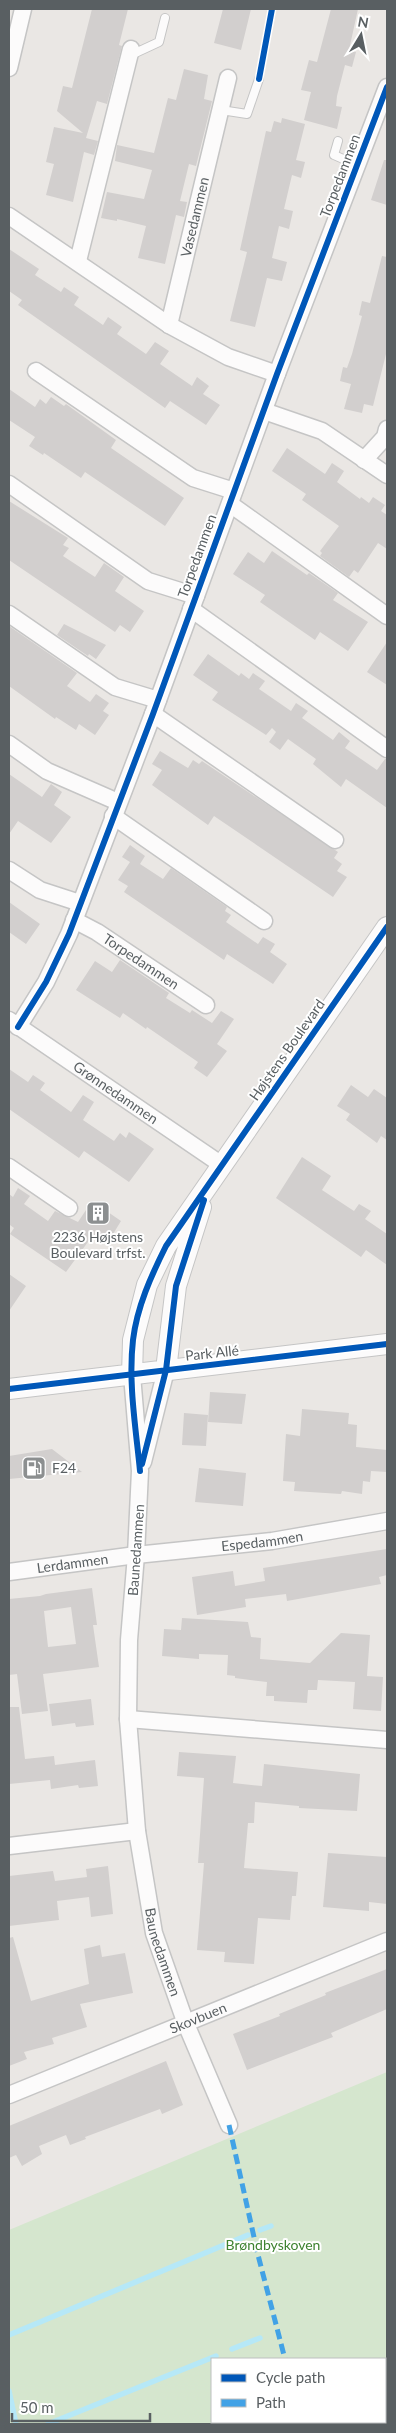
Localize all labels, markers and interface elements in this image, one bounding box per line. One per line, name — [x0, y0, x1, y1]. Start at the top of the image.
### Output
north arrow — [336, 10, 386, 60]
text: N — [357, 12, 370, 31]
street label: Torpedammen — [316, 132, 363, 220]
street label: Vasedammen — [177, 175, 212, 259]
street label: Torpedammen — [174, 512, 220, 600]
street label: Torpedammen — [100, 930, 183, 993]
street label: Højstens Boulevard — [245, 996, 328, 1104]
street label: Grønnedammen — [70, 1057, 162, 1127]
building icon: 2236 Højstens Boulevard trfst. — [85, 1200, 111, 1226]
place label: 2236 Højstens Boulevard trfst. — [51, 1228, 145, 1261]
street label: Park Allé — [184, 1341, 240, 1364]
fuel station icon: F24 — [21, 1455, 47, 1481]
place label: F24 — [52, 1459, 76, 1476]
street label: Baunedammen — [124, 1504, 147, 1596]
street label: Espedammen — [220, 1527, 304, 1554]
street label: Lerdammen — [36, 1550, 109, 1576]
street label: Baunedammen — [142, 1906, 185, 1998]
street label: Skovbuen — [167, 1998, 229, 2037]
park label: Brøndbyskoven — [226, 2236, 320, 2253]
legend — [211, 2358, 386, 2423]
text: Cycle path — [256, 2368, 325, 2386]
scale bar — [12, 2390, 150, 2422]
text: Path — [256, 2393, 286, 2411]
text: 50 m — [20, 2398, 54, 2416]

